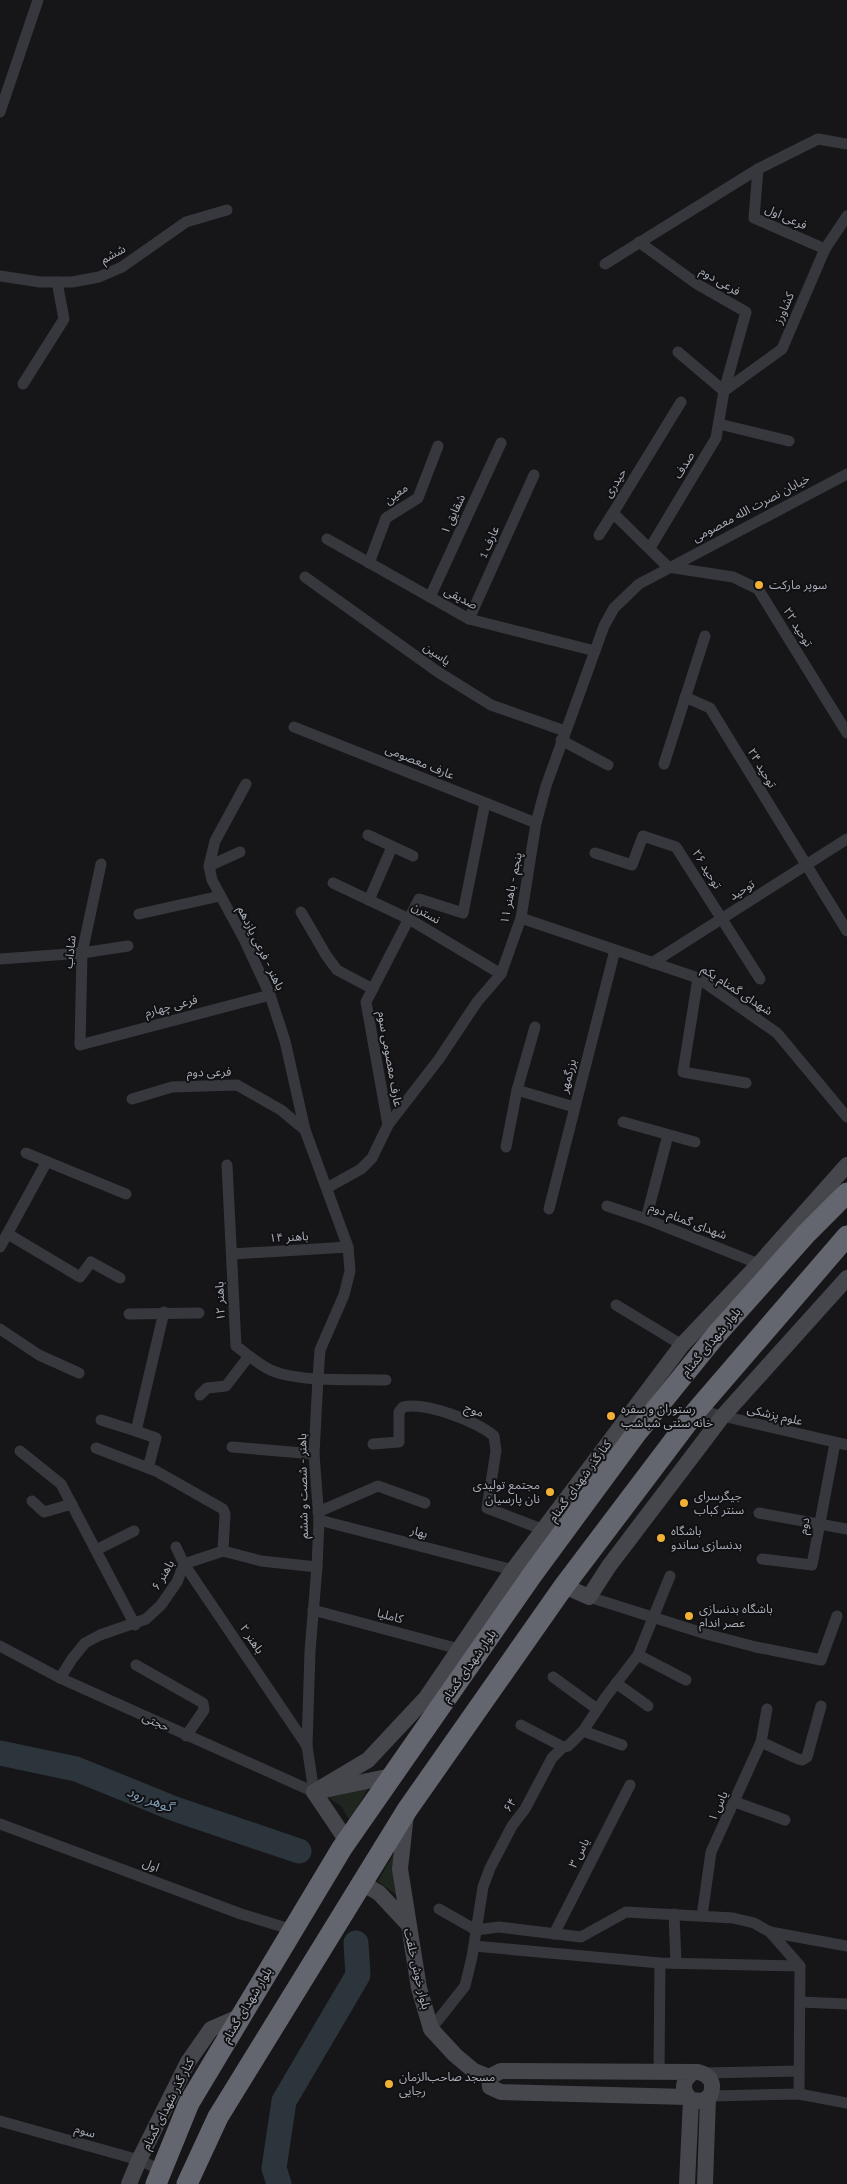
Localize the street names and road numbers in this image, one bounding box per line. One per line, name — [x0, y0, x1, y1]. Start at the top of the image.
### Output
street label: فرعی اول — [763, 202, 809, 232]
street label: ششم — [98, 241, 129, 268]
street label: فرعی دوم — [696, 264, 743, 300]
street label: کشاورز — [771, 289, 797, 327]
street label: صدف — [671, 449, 698, 481]
street label: حیدری — [601, 466, 629, 500]
street label: خیابان نصرت الله معصومی — [690, 471, 812, 545]
street label: معین — [381, 481, 411, 507]
street label: شقایق ۱ — [438, 492, 469, 536]
street label: عارف 1 — [476, 524, 502, 560]
street label: صدیقی — [442, 584, 480, 612]
street label: توحید ۲۲ — [780, 605, 816, 650]
street label: یاسین — [421, 640, 453, 668]
street label: عارف معصومی — [383, 742, 457, 782]
street label: توحید ۲۴ — [745, 746, 780, 791]
street label: توحید ۲۶ — [689, 847, 725, 892]
street label: پنجم - باهنر ۱۱ — [497, 851, 527, 925]
street label: توحید — [727, 877, 758, 903]
street label: نسترن — [409, 899, 443, 927]
street label: باهنر - فرعی یازدهم — [233, 904, 287, 993]
street label: شاداب — [61, 935, 79, 969]
street label: شهدای گمنام یکم — [698, 962, 775, 1020]
street label: فرعی چهارم — [143, 992, 199, 1022]
street label: عارف معصومی سوم — [373, 1010, 405, 1108]
street label: بزرگمهر — [556, 1057, 579, 1096]
street label: فرعی دوم — [187, 1065, 231, 1081]
street label: شهدای گمنام دوم — [646, 1200, 729, 1244]
street label: باهنر ۱۴ — [269, 1229, 309, 1245]
street label: باهنر ۱۲ — [212, 1281, 228, 1321]
street label: بلوار شهدای گمنام — [678, 1305, 745, 1380]
street label: موج — [462, 1400, 486, 1422]
street label: علوم پزشکی — [745, 1402, 804, 1430]
street label: باهنر - شصت و ششم — [295, 1433, 313, 1539]
street label: کنارگذر شهدای گمنام — [546, 1437, 617, 1526]
street label: دوم — [796, 1516, 814, 1536]
street label: بهار — [408, 1523, 429, 1541]
street label: باهنر ۶ — [149, 1557, 177, 1593]
street label: کاملیا — [375, 1606, 406, 1626]
street label: باهنر ۲ — [237, 1622, 267, 1656]
street label: بلوار شهدای گمنام — [439, 1627, 501, 1706]
street label: حجتی — [140, 1710, 172, 1734]
street label: یاس ۱ — [705, 1789, 731, 1823]
street label: ۶۴ — [500, 1795, 520, 1815]
street label: یاس ۳ — [566, 1836, 592, 1870]
street label: اول — [141, 1855, 161, 1875]
street label: بلوار خوش خلقت — [401, 1927, 433, 2011]
street label: بلوار شهدای گمنام — [219, 1965, 277, 2046]
street label: کنار گذر شهدای گمنام — [139, 2055, 199, 2153]
street label: سوم — [72, 2121, 97, 2143]

